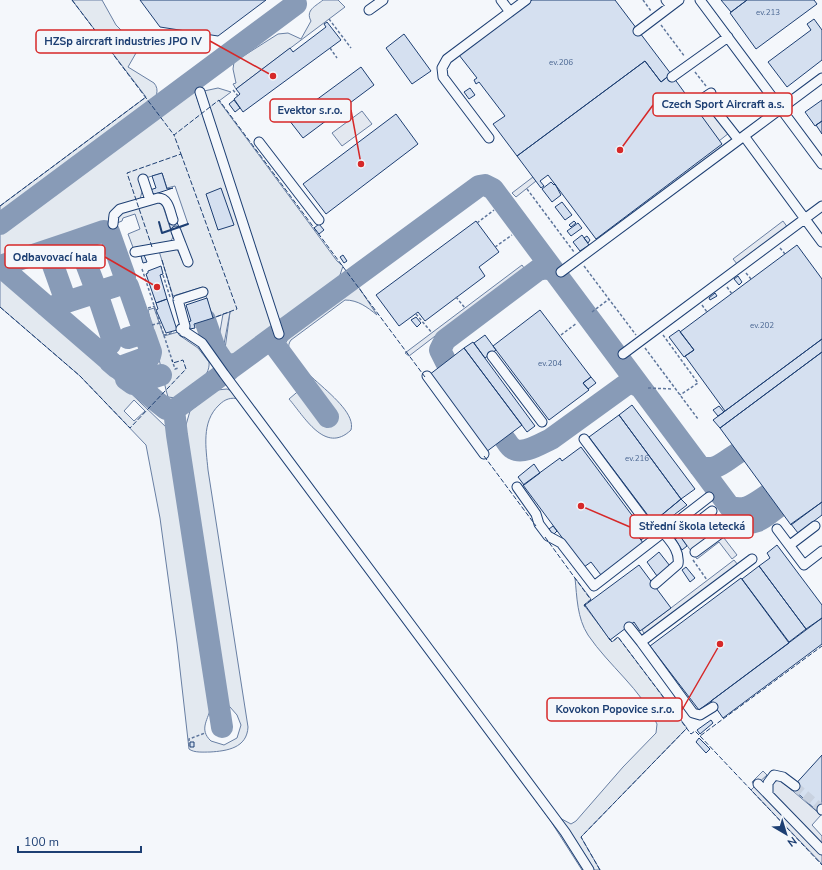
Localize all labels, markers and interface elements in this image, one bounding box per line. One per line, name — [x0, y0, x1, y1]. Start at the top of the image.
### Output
house number: ev.213 — [756, 7, 780, 18]
callout: HZSp aircraft industries JPO IV — [36, 30, 210, 53]
text: HZSp aircraft industries JPO IV — [44, 34, 202, 49]
house number: ev.206 — [549, 57, 573, 68]
callout: Czech Sport Aircraft a.s. — [653, 93, 792, 116]
text: Czech Sport Aircraft a.s. — [661, 97, 785, 112]
callout: Evektor s.r.o. — [270, 99, 351, 122]
text: Evektor s.r.o. — [277, 103, 343, 118]
callout: Odbavovací hala — [5, 245, 105, 268]
text: Odbavovací hala — [13, 250, 97, 265]
house number: ev.202 — [750, 320, 774, 331]
house number: ev.204 — [538, 358, 562, 369]
house number: ev.216 — [625, 453, 649, 464]
callout: Střední škola letecká — [630, 515, 753, 538]
text: Střední škola letecká — [639, 519, 745, 534]
callout: Kovokon Popovice s.r.o. — [547, 698, 682, 721]
text: Kovokon Popovice s.r.o. — [555, 702, 675, 717]
north arrow — [766, 814, 806, 854]
scale bar — [18, 828, 141, 854]
text: N — [784, 833, 800, 850]
text: 100 m — [24, 834, 59, 850]

